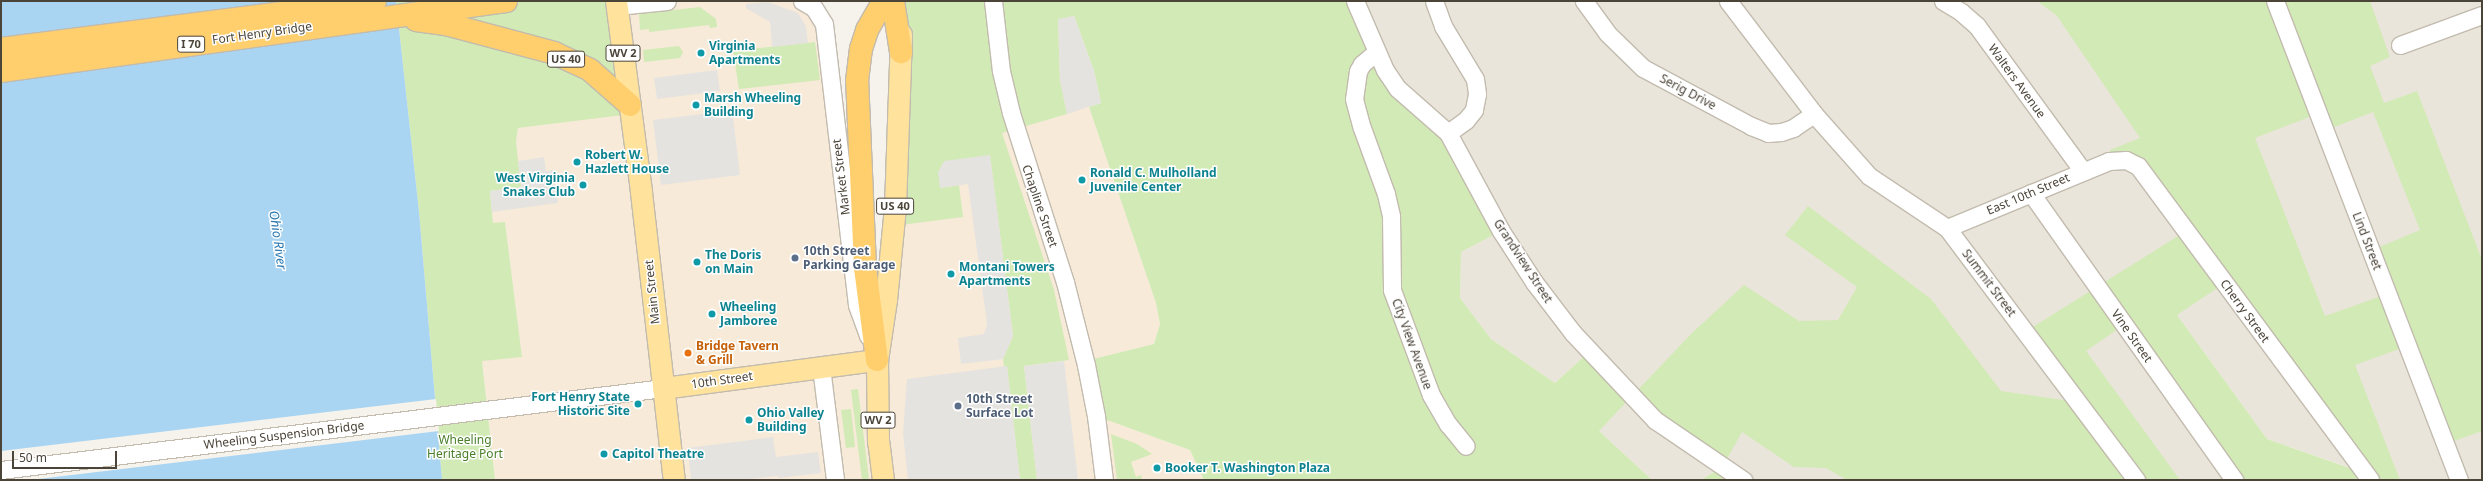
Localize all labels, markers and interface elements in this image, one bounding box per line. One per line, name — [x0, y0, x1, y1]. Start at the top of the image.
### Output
street label: Fort Henry Bridge — [211, 19, 313, 47]
road number: I 70 — [177, 35, 205, 53]
place label: Virginia Apartments — [709, 39, 781, 67]
street label: Walters Avenue — [1985, 41, 2049, 121]
road number: WV 2 — [605, 44, 641, 62]
marker: Virginia Apartments — [696, 48, 706, 58]
road number: US 40 — [547, 50, 585, 68]
street label: Serig Drive — [1657, 71, 1719, 113]
place label: Marsh Wheeling Building — [704, 91, 801, 119]
marker: Marsh Wheeling Building — [691, 100, 701, 110]
street label: Market Street — [829, 138, 853, 216]
place label: Robert W. Hazlett House — [585, 148, 669, 176]
marker: Robert W. Hazlett House — [572, 157, 582, 167]
street label: Chapline Street — [1019, 163, 1061, 249]
place label: Ronald C. Mulholland Juvenile Center — [1090, 166, 1217, 194]
street label: East 10th Street — [1984, 170, 2072, 218]
place label: West Virginia Snakes Club — [496, 171, 575, 199]
marker: Ronald C. Mulholland Juvenile Center — [1077, 175, 1087, 185]
marker: West Virginia Snakes Club — [578, 180, 588, 190]
road number: US 40 — [876, 197, 914, 215]
water label: Ohio River — [266, 209, 290, 271]
street label: Lind Street — [2349, 210, 2385, 272]
street label: Grandview Street — [1491, 217, 1555, 305]
place label: 10th Street Parking Garage — [803, 244, 895, 272]
street label: Summit Street — [1959, 247, 2019, 319]
place label: The Doris on Main — [705, 248, 761, 276]
marker: 10th Street Parking Garage — [790, 253, 800, 263]
marker: The Doris on Main — [692, 257, 702, 267]
street label: Main Street — [641, 259, 663, 325]
place label: Montani Towers Apartments — [959, 260, 1055, 288]
marker: Montani Towers Apartments — [946, 269, 956, 279]
street label: Cherry Street — [2217, 277, 2273, 345]
street label: City View Avenue — [1389, 297, 1435, 391]
place label: Wheeling Jamboree — [720, 300, 777, 328]
street label: Vine Street — [2109, 307, 2155, 365]
marker: Wheeling Jamboree — [707, 309, 717, 319]
place label: Bridge Tavern & Grill — [696, 339, 779, 367]
marker: Bridge Tavern & Grill — [683, 348, 693, 358]
street label: 10th Street — [690, 369, 754, 391]
place label: Fort Henry State Historic Site — [531, 390, 630, 418]
place label: 10th Street Surface Lot — [966, 392, 1033, 420]
marker: Fort Henry State Historic Site — [633, 399, 643, 409]
marker: 10th Street Surface Lot — [953, 401, 963, 411]
place label: Ohio Valley Building — [757, 406, 824, 434]
road number: WV 2 — [860, 411, 896, 429]
marker: Ohio Valley Building — [744, 415, 754, 425]
street label: Wheeling Suspension Bridge — [203, 418, 365, 452]
park label: Wheeling Heritage Port — [427, 433, 503, 461]
scale bar — [14, 443, 119, 469]
place label: Capitol Theatre — [612, 447, 704, 461]
text: 50 m — [19, 449, 47, 466]
marker: Capitol Theatre — [599, 449, 609, 459]
place label: Booker T. Washington Plaza — [1165, 461, 1330, 475]
marker: Booker T. Washington Plaza — [1152, 463, 1162, 473]

